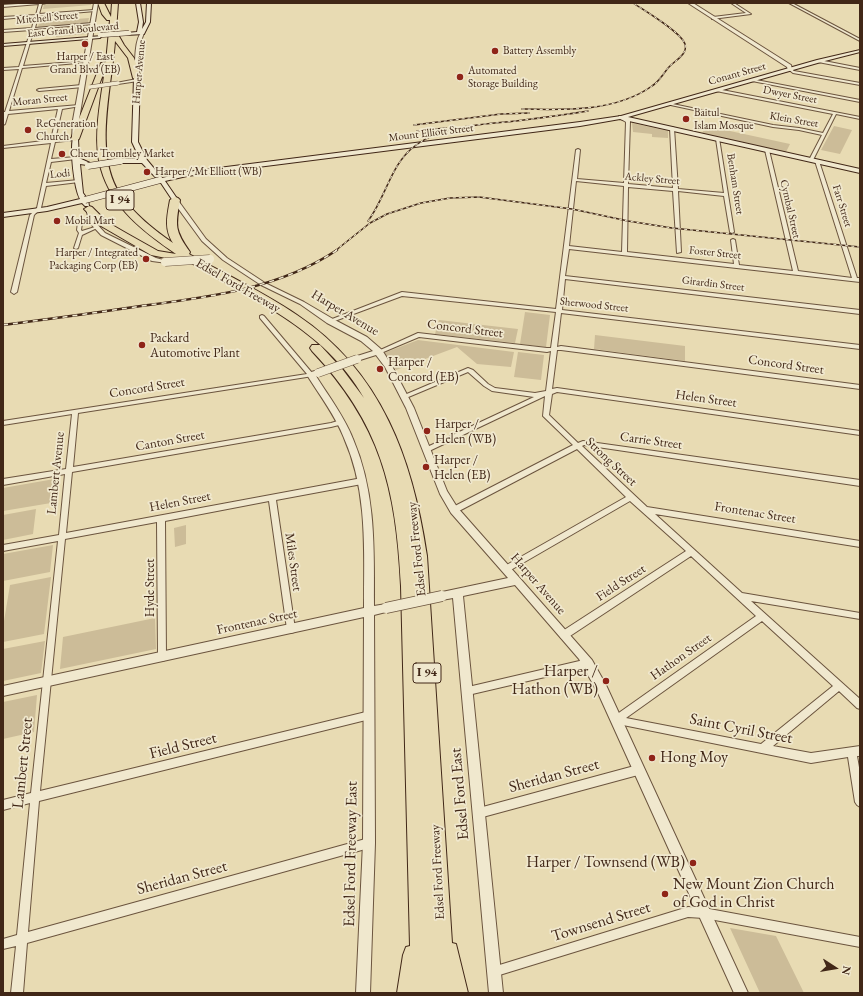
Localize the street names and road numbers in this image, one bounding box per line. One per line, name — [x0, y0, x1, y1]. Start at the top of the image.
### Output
street label: Mitchell Street — [15, 9, 79, 27]
street label: East Grand Boulevard — [27, 19, 119, 41]
street label: Harper Avenue — [130, 39, 148, 105]
street label: Conant Street — [707, 60, 767, 88]
street label: Dwyer Street — [762, 83, 818, 107]
street label: Moran Street — [12, 91, 68, 109]
street label: Klein Street — [769, 109, 819, 131]
street label: Mount Elliott Street — [388, 121, 474, 145]
street label: Benham Street — [724, 153, 746, 215]
street label: Lodi — [49, 166, 71, 182]
street label: Ackley Street — [624, 170, 680, 188]
street label: Cymbal Street — [777, 178, 803, 240]
street label: Farr Street — [829, 183, 855, 229]
road number: I 94 — [106, 190, 134, 210]
street label: Foster Street — [688, 244, 742, 262]
street label: Edsel Ford Freeway — [193, 255, 283, 317]
street label: Girardin Street — [681, 274, 745, 294]
street label: Harper Avenue — [308, 287, 382, 339]
street label: Sherwood Street — [559, 295, 629, 315]
street label: Concord Street — [426, 317, 504, 341]
street label: Concord Street — [747, 352, 825, 378]
street label: Concord Street — [108, 374, 186, 402]
street label: Helen Street — [674, 387, 738, 411]
street label: Canton Street — [134, 427, 206, 455]
street label: Carrie Street — [619, 429, 683, 453]
street label: Lambert Avenue — [44, 431, 68, 515]
street label: Strong Street — [582, 434, 640, 490]
street label: Helen Street — [148, 488, 212, 516]
street label: Frontenac Street — [713, 499, 797, 527]
street label: Edsel Ford Freeway — [404, 501, 430, 597]
street label: Miles Street — [281, 532, 305, 592]
street label: Harper Avenue — [507, 550, 569, 618]
street label: Hyde Street — [142, 559, 158, 617]
street label: Field Street — [593, 561, 649, 605]
street label: Frontenac Street — [215, 606, 299, 638]
street label: Hathon Street — [647, 630, 715, 684]
road number: I 94 — [413, 663, 441, 683]
street label: Saint Cyril Street — [688, 710, 794, 748]
street label: Lambert Street — [9, 717, 37, 809]
street label: Field Street — [147, 728, 219, 764]
street label: Edsel Ford East — [446, 747, 474, 841]
street label: Sheridan Street — [507, 755, 601, 797]
street label: Edsel Ford Freeway East — [340, 781, 362, 927]
street label: Edsel Ford Freeway — [428, 824, 448, 920]
street label: Sheridan Street — [135, 857, 229, 899]
street label: Townsend Street — [549, 898, 653, 946]

